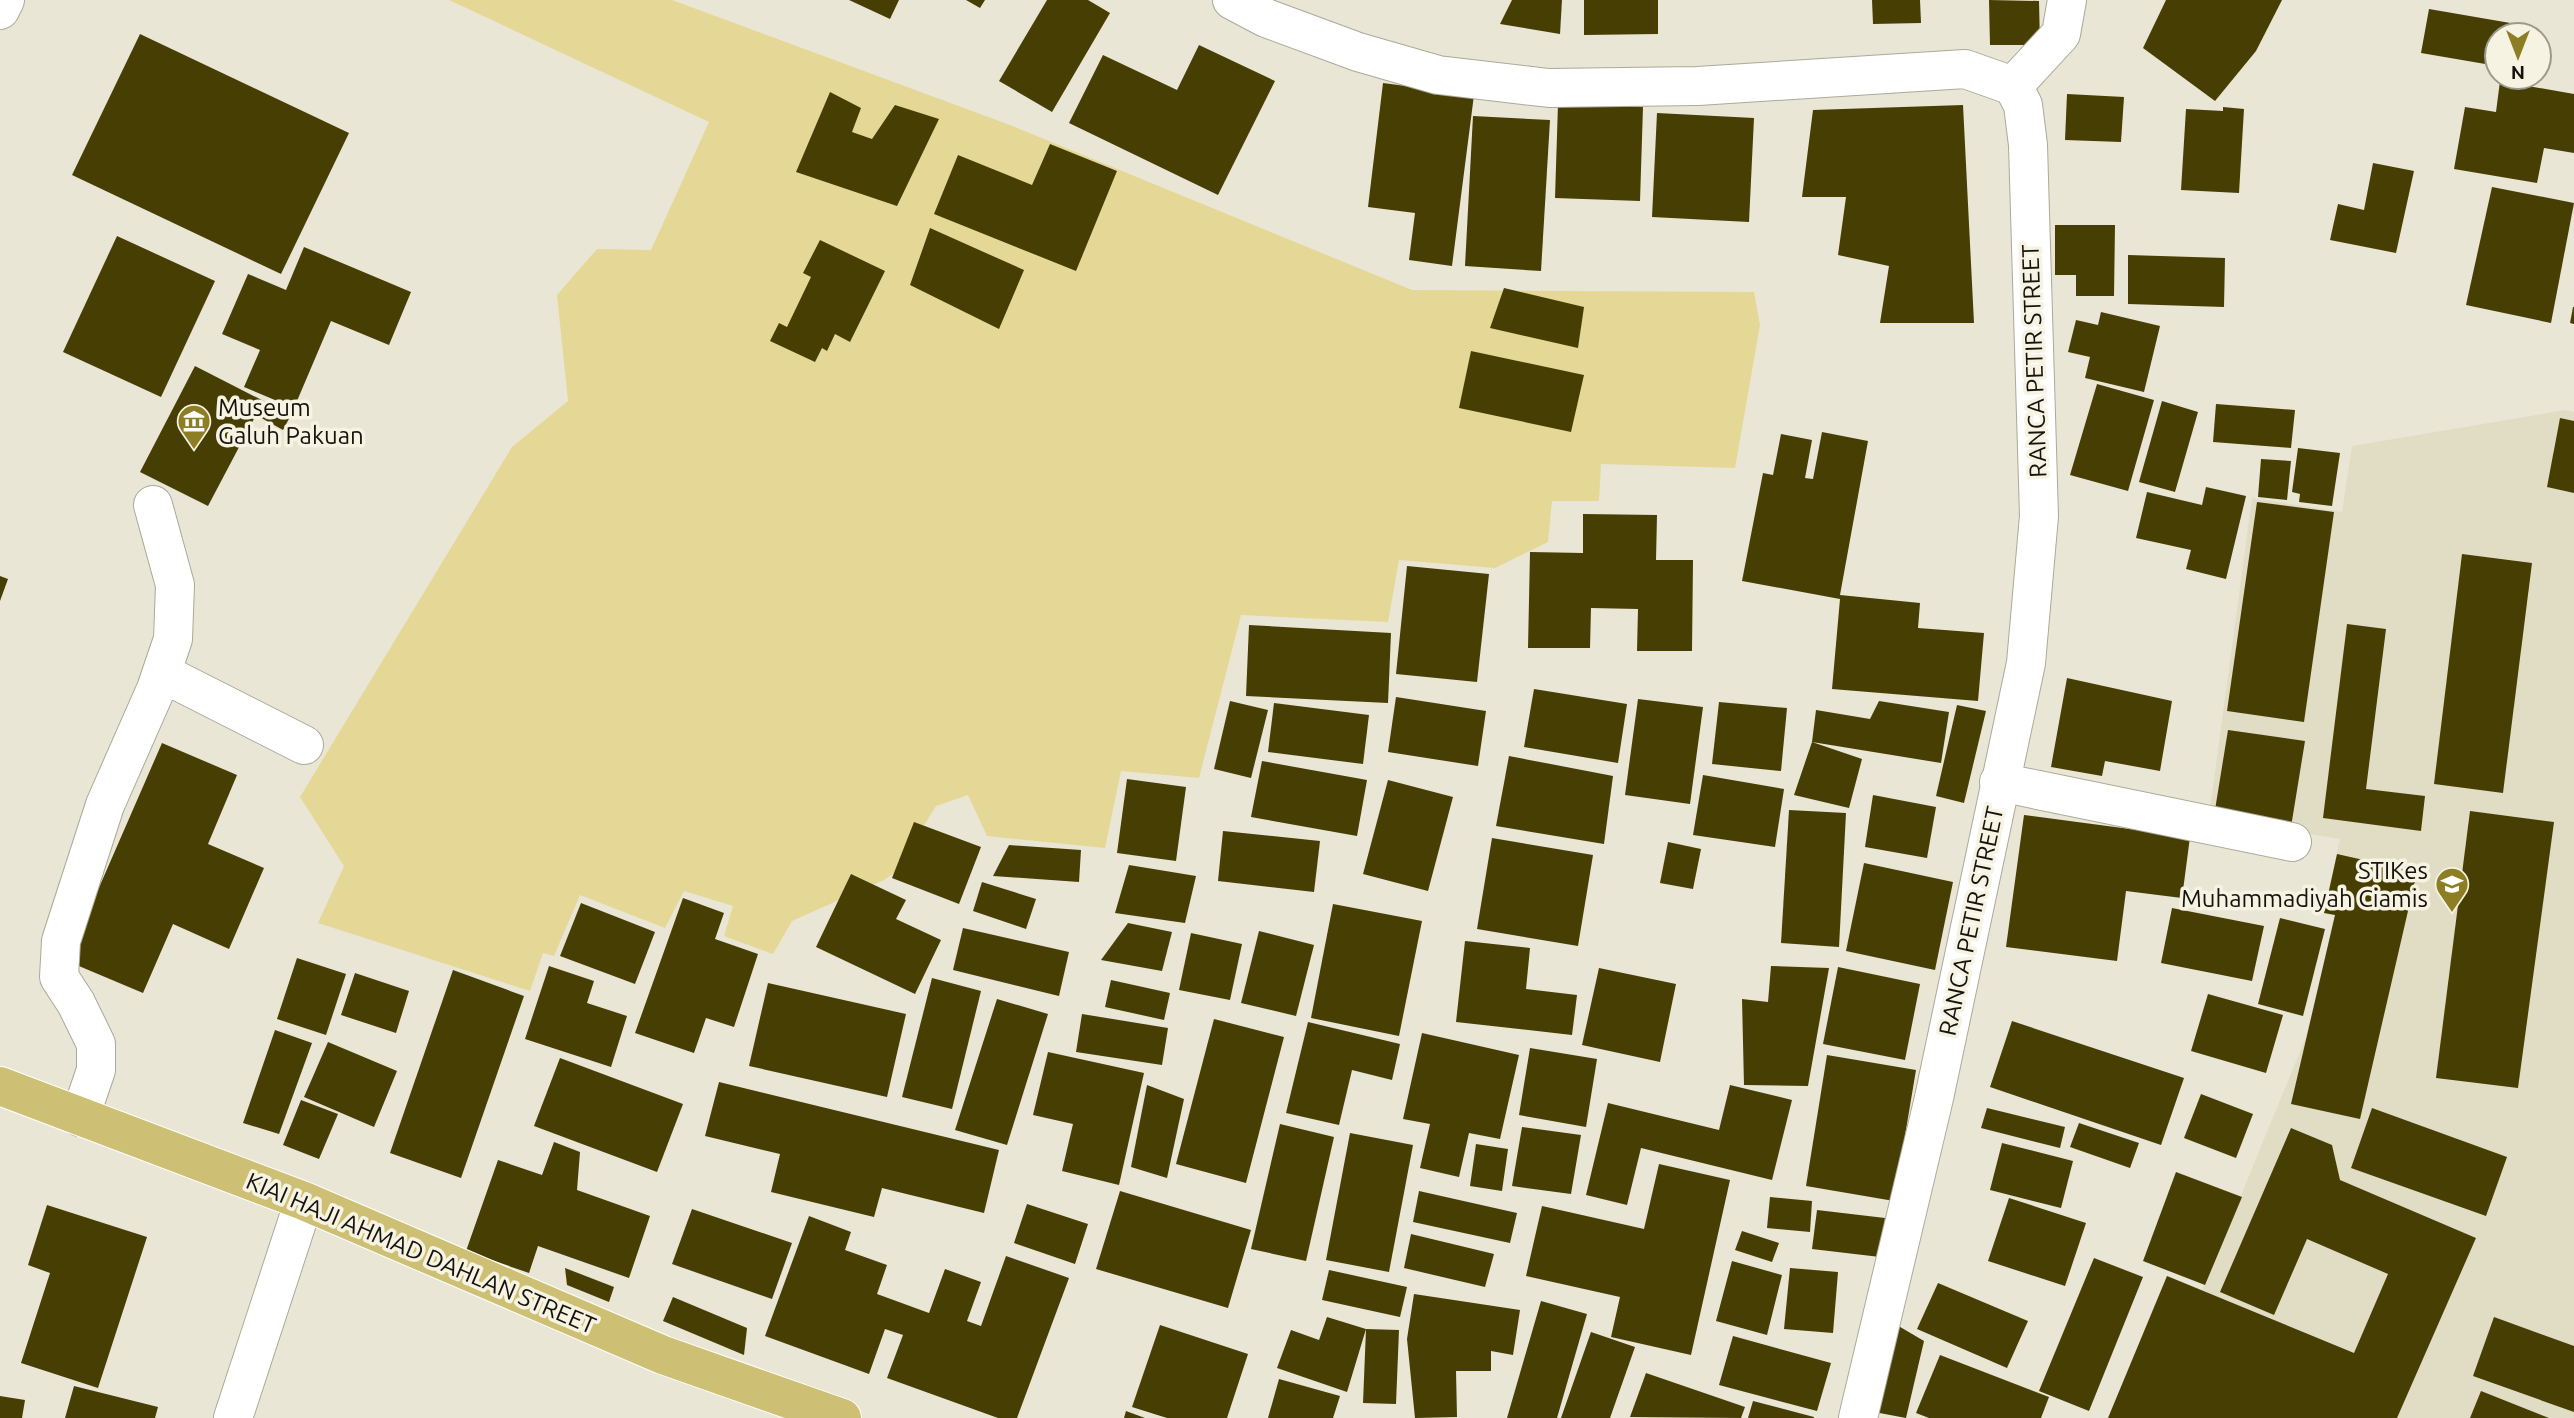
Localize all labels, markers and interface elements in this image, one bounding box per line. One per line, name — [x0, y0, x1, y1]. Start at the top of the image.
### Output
north arrow — [2483, 21, 2553, 91]
text: N — [2511, 62, 2525, 84]
street label: RANCA PETIR STREET — [2016, 244, 2052, 478]
place label: Museum Galuh Pakuan — [218, 394, 364, 449]
museum icon: Museum Galuh Pakuan — [175, 402, 213, 451]
street label: RANCA PETIR STREET — [1934, 804, 2008, 1038]
place label: STIKes Muhammadiyah Ciamis — [2181, 857, 2428, 912]
school or university icon: STIKes Muhammadiyah Ciamis — [2433, 865, 2471, 914]
street label: KIAI HAJI AHMAD DAHLAN STREET — [242, 1167, 600, 1339]

